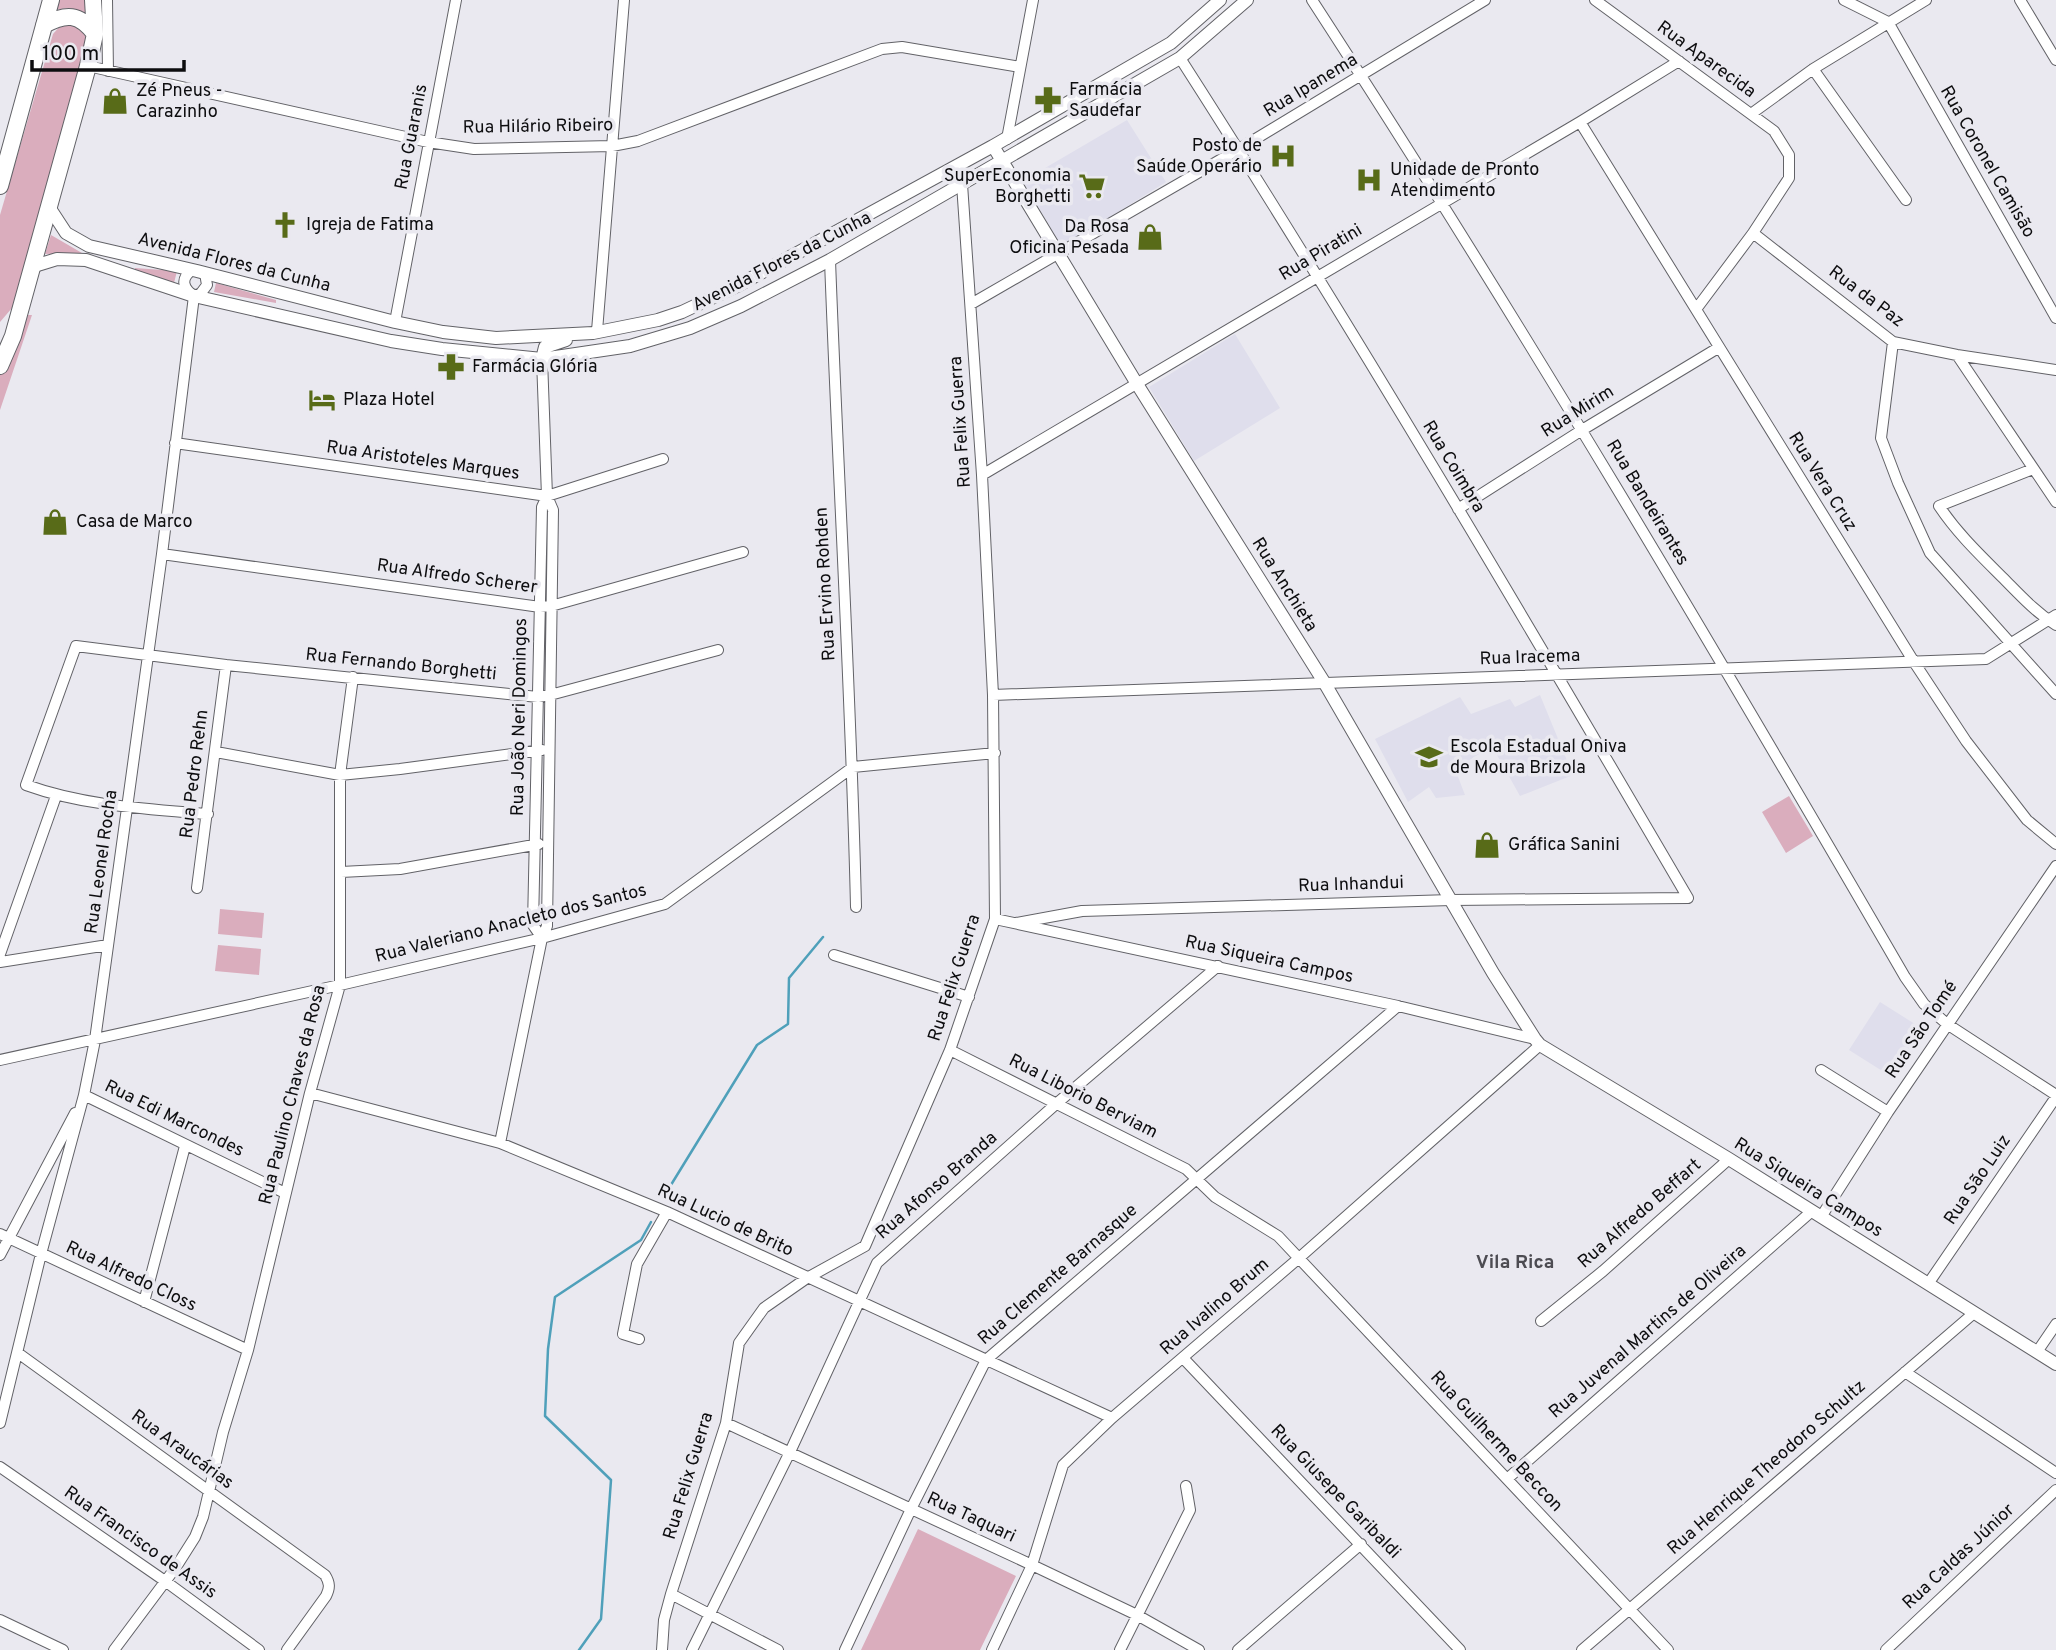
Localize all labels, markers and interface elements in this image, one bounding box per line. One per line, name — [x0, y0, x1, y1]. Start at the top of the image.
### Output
street label: Rua Aparecida — [1652, 16, 1760, 104]
scale bar — [32, 28, 184, 72]
text: 100 m — [42, 41, 99, 68]
street label: Rua Ipanema — [1260, 49, 1362, 123]
place label: Farmácia Saudefar — [1069, 79, 1142, 123]
place label: Zé Pneus - Carazinho — [136, 80, 223, 124]
street label: Rua Guaranis — [390, 82, 434, 192]
street label: Rua Coronel Camisão — [1934, 82, 2040, 242]
pharmacy icon: Farmácia Saudefar — [1033, 85, 1063, 115]
shop icon: Zé Pneus - Carazinho — [100, 86, 130, 116]
street label: Rua Hilário Ribeiro — [463, 114, 613, 140]
place label: Posto de Saúde Operário — [1136, 135, 1262, 179]
hospital icon: Posto de Saúde Operário — [1268, 141, 1298, 171]
place label: Unidade de Pronto Atendimento — [1390, 159, 1539, 203]
place label: SuperEconomia Borghetti — [944, 165, 1071, 209]
hospital icon: Unidade de Pronto Atendimento — [1354, 165, 1384, 195]
supermarket icon: SuperEconomia Borghetti — [1077, 171, 1107, 201]
street label: Avenida Flores da Cunha — [689, 207, 875, 317]
church icon: Igreja de Fatima — [270, 210, 300, 240]
place label: Igreja de Fatima — [306, 214, 434, 237]
place label: Da Rosa Oficina Pesada — [1009, 216, 1129, 260]
street label: Rua Piratini — [1275, 219, 1367, 287]
shop icon: Da Rosa Oficina Pesada — [1135, 222, 1165, 252]
street label: Avenida Flores da Cunha — [135, 228, 333, 298]
street label: Rua da Paz — [1824, 261, 1908, 333]
pharmacy icon: Farmácia Glória — [436, 352, 466, 382]
street label: Rua Felix Guerra — [945, 355, 977, 489]
place label: Farmácia Glória — [472, 356, 597, 379]
street label: Rua Mirim — [1537, 381, 1619, 443]
hotel icon: Plaza Hotel — [307, 385, 337, 415]
place label: Plaza Hotel — [343, 389, 435, 412]
street label: Rua Coimbra — [1417, 417, 1489, 517]
street label: Rua Vera Cruz — [1782, 428, 1862, 536]
street label: Rua Aristoteles Marques — [325, 436, 521, 486]
street label: Rua Bandeirantes — [1600, 436, 1694, 570]
street label: Rua Ervino Rohden — [810, 506, 842, 662]
shop icon: Casa de Marco — [40, 507, 70, 537]
place label: Casa de Marco — [76, 511, 192, 534]
street label: Rua Anchieta — [1246, 534, 1322, 636]
street label: Rua Alfredo Scherer — [375, 554, 539, 600]
street label: Rua João Neri Domingos — [507, 618, 533, 816]
street label: Rua Fernando Borghetti — [304, 644, 498, 686]
street label: Rua Iracema — [1479, 645, 1581, 671]
street label: Rua Pedro Rehn — [176, 708, 214, 840]
place label: Escola Estadual Oniva de Moura Brizola — [1450, 736, 1626, 780]
school or university icon: Escola Estadual Oniva de Moura Brizola — [1414, 742, 1444, 772]
street label: Rua Leonel Rocha — [81, 788, 123, 936]
shop icon: Gráfica Sanini — [1472, 830, 1502, 860]
place label: Gráfica Sanini — [1508, 834, 1620, 857]
street label: Rua Inhandui — [1298, 872, 1404, 898]
street label: Rua Valeriano Anacleto dos Santos — [373, 879, 649, 969]
street label: Rua Felix Guerra — [924, 912, 986, 1044]
street label: Rua Siqueira Campos — [1183, 931, 1355, 989]
street label: Rua São Tomé — [1881, 977, 1963, 1083]
street label: Rua Paulino Chaves da Rosa — [255, 983, 331, 1207]
street label: Rua Liborio Berviam — [1005, 1049, 1161, 1145]
street label: Rua Edi Marcondes — [100, 1075, 248, 1163]
street label: Rua Afonso Branda — [872, 1127, 1002, 1245]
street label: Rua São Luiz — [1939, 1130, 2017, 1230]
street label: Rua Siqueira Campos — [1729, 1133, 1887, 1243]
street label: Rua Alfredo Beffart — [1573, 1154, 1707, 1274]
street label: Rua Lucio de Brito — [653, 1179, 797, 1263]
street label: Rua Clemente Barnasque — [973, 1199, 1143, 1351]
street label: Rua Alfredo Closs — [62, 1237, 200, 1317]
street label: Rua Juvenal Martins de Oliveira — [1545, 1240, 1751, 1424]
district label: Vila Rica — [1476, 1251, 1554, 1275]
street label: Rua Ivalino Brum — [1156, 1253, 1274, 1361]
street label: Rua Guilherme Beccon — [1425, 1367, 1567, 1517]
street label: Rua Henrique Theodoro Schultz — [1663, 1375, 1871, 1561]
street label: Rua Araucárias — [126, 1405, 238, 1495]
street label: Rua Felix Guerra — [659, 1409, 719, 1543]
street label: Rua Giusepe Garibaldi — [1265, 1420, 1405, 1564]
street label: Rua Francisco de Assis — [59, 1481, 221, 1605]
street label: Rua Taquari — [923, 1487, 1019, 1549]
street label: Rua Caldas Júnior — [1898, 1499, 2020, 1615]

